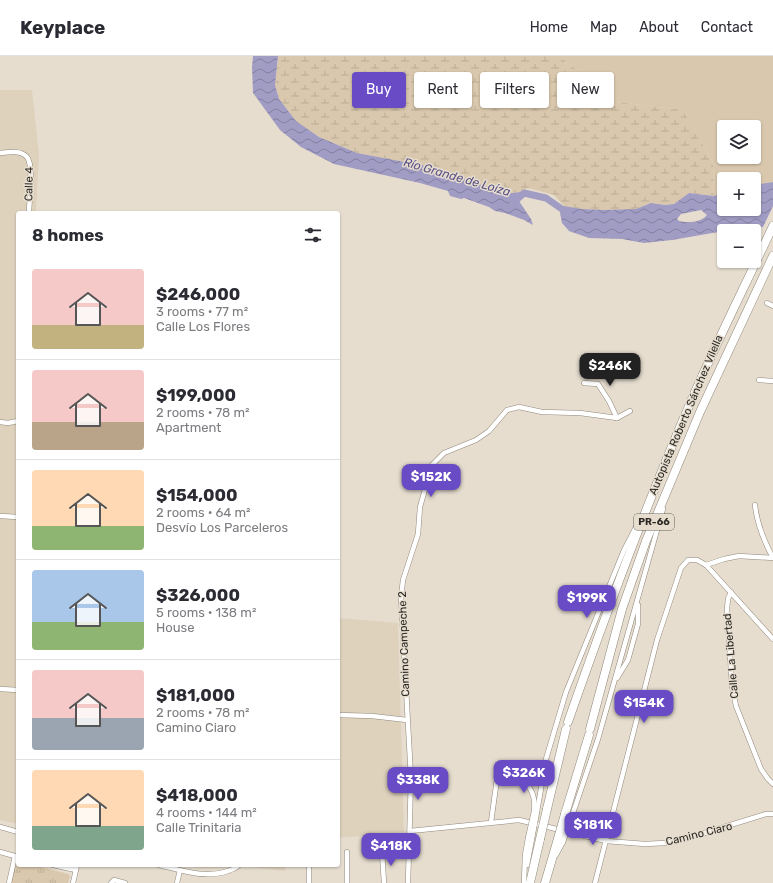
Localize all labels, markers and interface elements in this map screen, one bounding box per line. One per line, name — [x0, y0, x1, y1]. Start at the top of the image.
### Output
text: Keyplace — [20, 16, 105, 39]
text: Home — [530, 19, 568, 36]
text: Map — [590, 19, 617, 36]
text: About — [639, 19, 679, 36]
text: Contact — [701, 19, 753, 36]
chip: Buy — [352, 72, 406, 108]
chip: Rent — [414, 72, 472, 108]
chip: Filters — [480, 72, 549, 108]
chip: New — [557, 72, 614, 108]
map controls — [717, 120, 761, 268]
button: layers — [717, 120, 761, 164]
water label: Río Grande de Loíza — [402, 155, 512, 199]
street label: Calle 4 — [22, 167, 36, 201]
button: + — [717, 172, 761, 216]
icon: filters — [302, 224, 324, 246]
button: − — [717, 224, 761, 268]
text: 8 homes — [32, 225, 104, 245]
text: $246,000 — [156, 284, 240, 304]
icon: home — [64, 285, 112, 333]
text: 3 rooms · 77 m² — [156, 304, 248, 319]
text: Calle Los Flores — [156, 319, 250, 334]
street label: Autopista Roberto Sánchez Vilella — [646, 333, 726, 497]
pin: $246K — [582, 353, 638, 387]
text: $246K — [588, 358, 632, 373]
text: $199,000 — [156, 385, 236, 405]
icon: home — [64, 386, 112, 434]
text: 2 rooms · 78 m² — [156, 405, 250, 420]
text: Apartment — [156, 420, 221, 435]
pin: $152K — [403, 464, 459, 498]
text: $152K — [411, 469, 451, 484]
text: $154,000 — [156, 485, 238, 505]
icon: home — [64, 486, 112, 534]
text: 2 rooms · 64 m² — [156, 505, 251, 520]
road number: PR-66 — [634, 514, 674, 530]
text: Desvío Los Parceleros — [156, 520, 288, 535]
text: $326,000 — [156, 585, 240, 605]
pin: $199K — [559, 585, 615, 619]
icon: home — [64, 586, 112, 634]
text: $199K — [567, 590, 607, 605]
street label: Camino Campeche 2 — [396, 591, 412, 697]
text: 5 rooms · 138 m² — [156, 605, 256, 620]
street label: Calle La Libertad — [721, 613, 741, 699]
text: House — [156, 620, 194, 635]
text: $181,000 — [156, 685, 235, 705]
icon: home — [64, 686, 112, 734]
pin: $154K — [616, 690, 672, 724]
text: $154K — [623, 695, 665, 710]
text: 2 rooms · 78 m² — [156, 705, 250, 720]
text: Camino Ciaro — [156, 720, 236, 735]
pin: $326K — [496, 760, 552, 794]
text: $326K — [503, 765, 545, 780]
pin: $338K — [390, 767, 446, 801]
text: $338K — [396, 772, 440, 787]
text: $418,000 — [156, 785, 238, 805]
icon: home — [64, 786, 112, 834]
text: 4 rooms · 144 m² — [156, 805, 257, 820]
pin: $181K — [565, 812, 621, 846]
text: $181K — [573, 817, 613, 832]
street label: Camino Ciaro — [664, 819, 734, 849]
text: Calle Trinitaria — [156, 820, 241, 835]
pin: $418K — [363, 833, 419, 867]
text: $418K — [370, 838, 412, 853]

